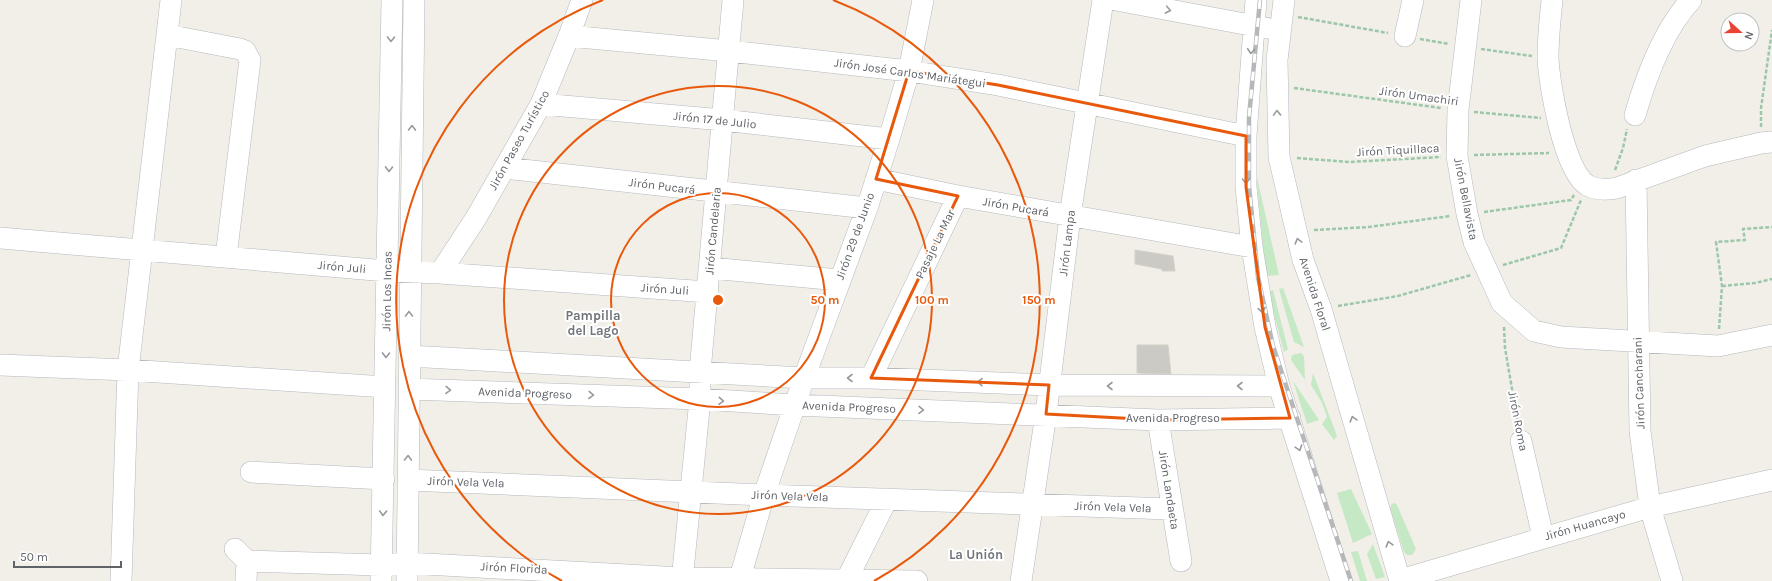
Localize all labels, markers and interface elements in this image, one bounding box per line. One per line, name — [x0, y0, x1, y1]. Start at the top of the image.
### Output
one-way arrow — [1165, 5, 1171, 14]
north arrow — [1720, 12, 1760, 52]
text: N — [1741, 29, 1756, 41]
one-way arrow — [387, 36, 395, 42]
one-way arrow — [1247, 48, 1256, 54]
street label: Jirón José Carlos Mariátegui — [833, 55, 987, 91]
street label: Jirón Umachiri — [1378, 84, 1460, 108]
street label: Jirón Paseo Turístico — [486, 88, 552, 192]
street label: Jirón 17 de Julio — [673, 109, 757, 131]
one-way arrow — [1273, 110, 1282, 116]
one-way arrow — [408, 125, 416, 131]
street label: Jirón Tiquillaca — [1356, 141, 1440, 159]
street label: Jirón Bellavista — [1451, 157, 1481, 241]
one-way arrow — [385, 166, 393, 172]
street label: Jirón Pucará — [628, 175, 696, 197]
one-way arrow — [1242, 178, 1250, 184]
street label: Jirón Candelaria — [702, 186, 724, 276]
street label: Jirón 29 de Junio — [833, 190, 877, 282]
street label: Jirón Pucará — [982, 194, 1050, 220]
street label: Pasaje La Mar — [912, 207, 958, 281]
street label: Jirón Lampa — [1056, 209, 1078, 277]
one-way arrow — [1294, 238, 1303, 245]
street label: Jirón Los Incas — [379, 251, 395, 331]
street label: Avenida Floral — [1296, 255, 1334, 333]
street label: Jirón Juli — [317, 258, 367, 276]
street label: Jirón Juli — [640, 280, 690, 298]
centre of rings — [711, 293, 725, 307]
text: 50 m — [811, 293, 840, 307]
text: 100 m — [915, 293, 949, 307]
text: 150 m — [1022, 293, 1056, 307]
one-way arrow — [1257, 307, 1266, 313]
district label: Pampilla del Lago — [565, 308, 621, 338]
one-way arrow — [405, 311, 413, 317]
street label: Jirón Cancharani — [1630, 337, 1648, 429]
one-way arrow — [381, 352, 390, 358]
one-way arrow — [847, 374, 853, 382]
one-way arrow — [977, 378, 983, 387]
one-way arrow — [1107, 381, 1113, 390]
one-way arrow — [1237, 382, 1243, 390]
street label: Avenida Progreso — [478, 384, 572, 402]
one-way arrow — [445, 386, 451, 394]
street label: Jirón Roma — [1505, 390, 1531, 452]
one-way arrow — [588, 391, 594, 400]
one-way arrow — [718, 396, 724, 405]
street label: Avenida Progreso — [802, 398, 896, 416]
one-way arrow — [918, 405, 924, 414]
street label: Avenida Progreso — [1126, 411, 1220, 425]
one-way arrow — [1349, 415, 1358, 422]
one-way arrow — [1294, 445, 1303, 452]
street label: Jirón Landaeta — [1156, 449, 1182, 531]
one-way arrow — [404, 455, 412, 461]
street label: Jirón Vela Vela — [427, 474, 505, 490]
street label: Jirón Vela Vela — [751, 488, 829, 504]
street label: Jirón Vela Vela — [1074, 499, 1152, 515]
street label: Jirón Huancayo — [1543, 507, 1627, 543]
one-way arrow — [378, 510, 387, 516]
one-way arrow — [1385, 540, 1394, 547]
scale bar — [14, 543, 121, 569]
district label: La Unión — [949, 547, 1003, 562]
text: 50 m — [20, 550, 48, 564]
street label: Jirón Florida — [480, 559, 548, 577]

